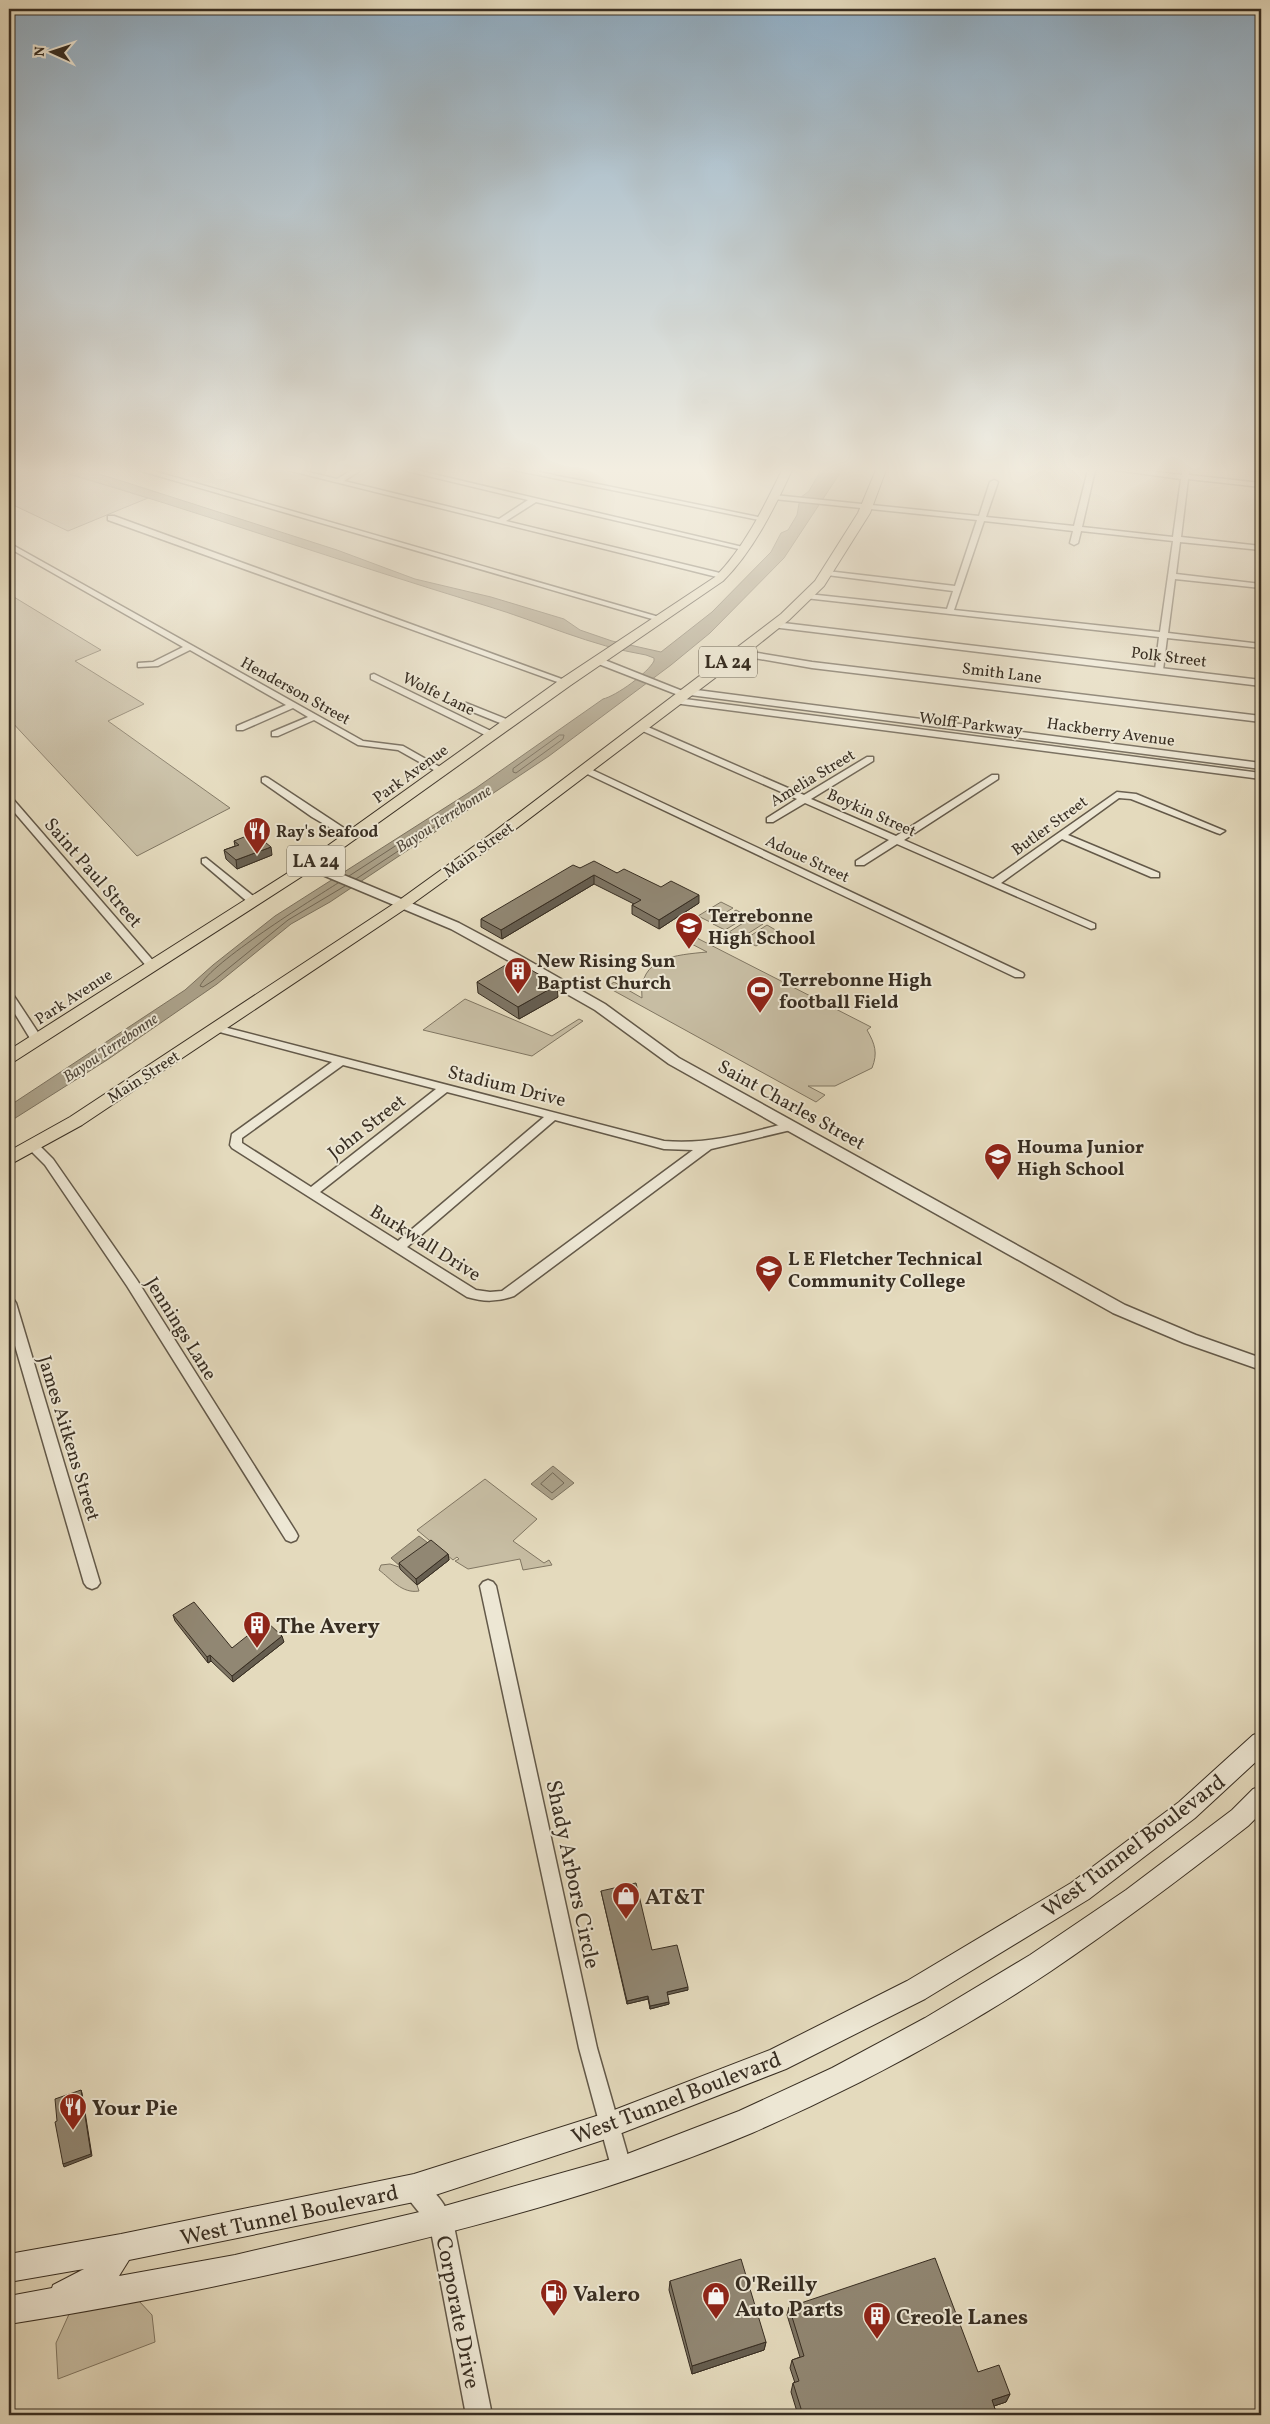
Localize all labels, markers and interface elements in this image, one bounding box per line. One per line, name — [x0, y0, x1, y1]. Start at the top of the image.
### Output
north arrow — [28, 28, 78, 78]
text: N — [31, 46, 50, 57]
street label: Polk Street — [1130, 642, 1208, 674]
road number: LA 24 — [699, 646, 757, 678]
street label: Henderson Street — [236, 652, 354, 731]
street label: Smith Lane — [961, 658, 1043, 690]
street label: Wolfe Lane — [398, 668, 478, 722]
street label: Wolff Parkway — [918, 708, 1024, 742]
street label: Hackberry Avenue — [1045, 713, 1176, 753]
street label: Park Avenue — [369, 740, 453, 809]
street label: Amelia Street — [766, 744, 860, 813]
water label: Bayou Terrebonne — [392, 780, 497, 859]
street label: Boykin Street — [823, 784, 919, 843]
street label: Butler Street — [1008, 791, 1093, 862]
street label: Saint Paul Street — [37, 813, 148, 934]
restaurant icon: Ray's Seafood — [242, 816, 272, 855]
street label: Main Street — [439, 817, 519, 884]
place label: Ray's Seafood — [276, 822, 379, 844]
street label: Adoue Street — [762, 831, 853, 889]
road number: LA 24 — [287, 846, 345, 876]
place label: Terrebonne High School — [708, 904, 816, 952]
school or university icon: Terrebonne High School — [674, 911, 704, 950]
place label: New Rising Sun Baptist Church — [537, 949, 676, 997]
building icon: New Rising Sun Baptist Church — [503, 956, 533, 995]
street label: Park Avenue — [31, 964, 117, 1031]
place label: Terrebonne High football Field — [779, 968, 932, 1016]
sports icon: Terrebonne High football Field — [745, 975, 775, 1014]
water label: Bayou Terrebonne — [59, 1009, 163, 1089]
street label: Main Street — [104, 1046, 185, 1109]
street label: Saint Charles Street — [713, 1054, 870, 1157]
street label: Stadium Drive — [445, 1060, 568, 1114]
street label: John Street — [323, 1089, 412, 1166]
place label: Houma Junior High School — [1017, 1135, 1144, 1183]
school or university icon: Houma Junior High School — [983, 1142, 1013, 1181]
street label: Burkwall Drive — [364, 1199, 486, 1288]
place label: L E Fletcher Technical Community College — [788, 1247, 983, 1295]
school or university icon: L E Fletcher Technical Community College — [754, 1254, 784, 1293]
street label: Jennings Lane — [138, 1273, 222, 1386]
street label: James Aitkens Street — [31, 1353, 106, 1525]
building icon: The Avery — [242, 1610, 272, 1649]
place label: The Avery — [276, 1612, 380, 1643]
street label: West Tunnel Boulevard — [1036, 1768, 1233, 1926]
street label: Shady Arbors Circle — [536, 1777, 607, 1972]
shop icon: AT&T — [611, 1881, 641, 1920]
place label: AT&T — [645, 1883, 705, 1914]
street label: West Tunnel Boulevard — [568, 2045, 786, 2154]
restaurant icon: Your Pie — [58, 2092, 88, 2131]
place label: Your Pie — [92, 2094, 178, 2125]
street label: West Tunnel Boulevard — [178, 2178, 401, 2255]
street label: Corporate Drive — [426, 2233, 487, 2392]
place label: O'Reilly Auto Parts — [735, 2270, 844, 2326]
fuel station icon: Valero — [539, 2278, 569, 2317]
place label: Valero — [573, 2280, 640, 2311]
shop icon: O'Reilly Auto Parts — [701, 2281, 731, 2320]
building icon: Creole Lanes — [862, 2301, 892, 2340]
place label: Creole Lanes — [896, 2303, 1028, 2334]

